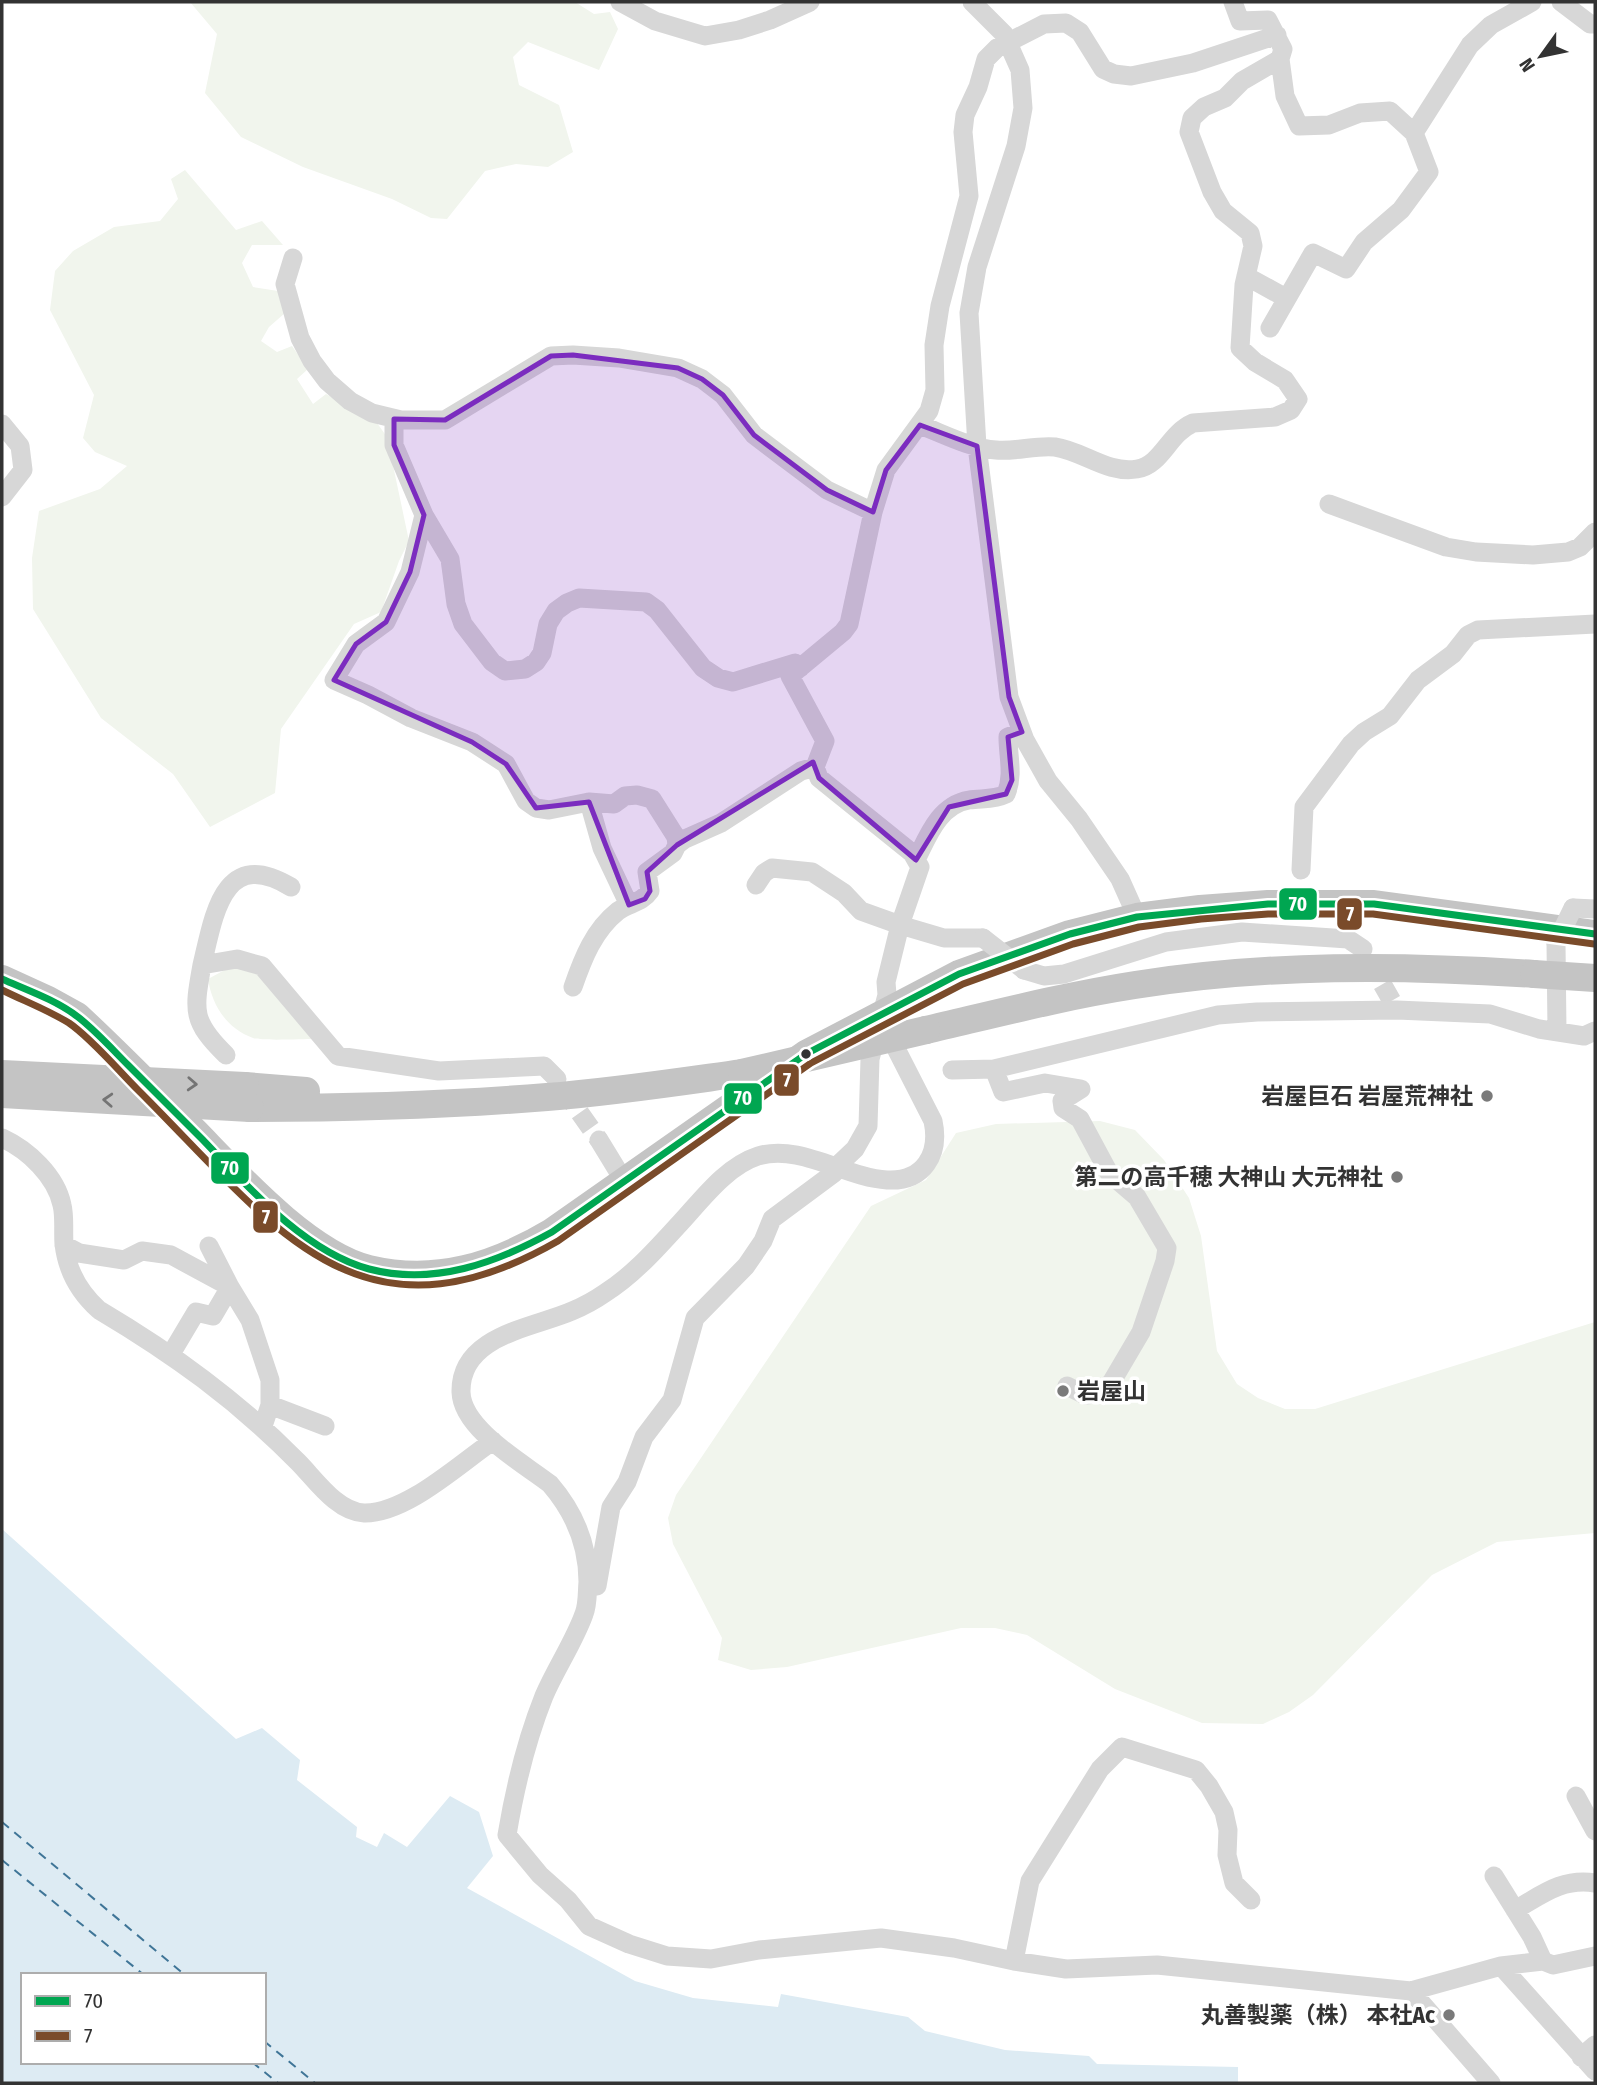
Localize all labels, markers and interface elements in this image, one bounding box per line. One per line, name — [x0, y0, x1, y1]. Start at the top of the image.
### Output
north arrow — [1506, 21, 1576, 91]
text: N — [1514, 54, 1540, 76]
line badge: 70 — [1278, 887, 1318, 921]
text: 70 — [1289, 893, 1307, 916]
line badge: 7 — [1336, 897, 1363, 931]
text: 7 — [1346, 903, 1354, 926]
unlabelled marker — [799, 1047, 813, 1061]
line badge: 7 — [773, 1063, 800, 1097]
text: 7 — [783, 1069, 791, 1092]
one-way arrow — [187, 1076, 198, 1091]
line badge: 70 — [723, 1082, 763, 1115]
place label: 岩屋巨石 岩屋荒神社 — [1261, 1082, 1473, 1110]
text: 70 — [734, 1087, 752, 1110]
marker: 岩屋巨石 岩屋荒神社 — [1479, 1088, 1495, 1104]
one-way arrow — [102, 1093, 113, 1108]
line badge: 70 — [210, 1151, 250, 1185]
text: 70 — [221, 1157, 239, 1180]
place label: 第二の高千穂 大神山 大元神社 — [1074, 1163, 1383, 1191]
marker: 第二の高千穂 大神山 大元神社 — [1389, 1169, 1405, 1185]
line badge: 7 — [252, 1200, 279, 1234]
text: 7 — [262, 1206, 270, 1229]
place label: 岩屋山 — [1077, 1377, 1146, 1405]
marker: 岩屋山 — [1055, 1383, 1071, 1399]
legend — [21, 1973, 266, 2064]
text: 70 — [84, 1988, 103, 2014]
place label: 丸善製薬（株） 本社Ac — [1201, 2001, 1435, 2029]
marker: 丸善製薬（株） 本社Ac — [1441, 2007, 1457, 2023]
text: 7 — [84, 2023, 93, 2049]

